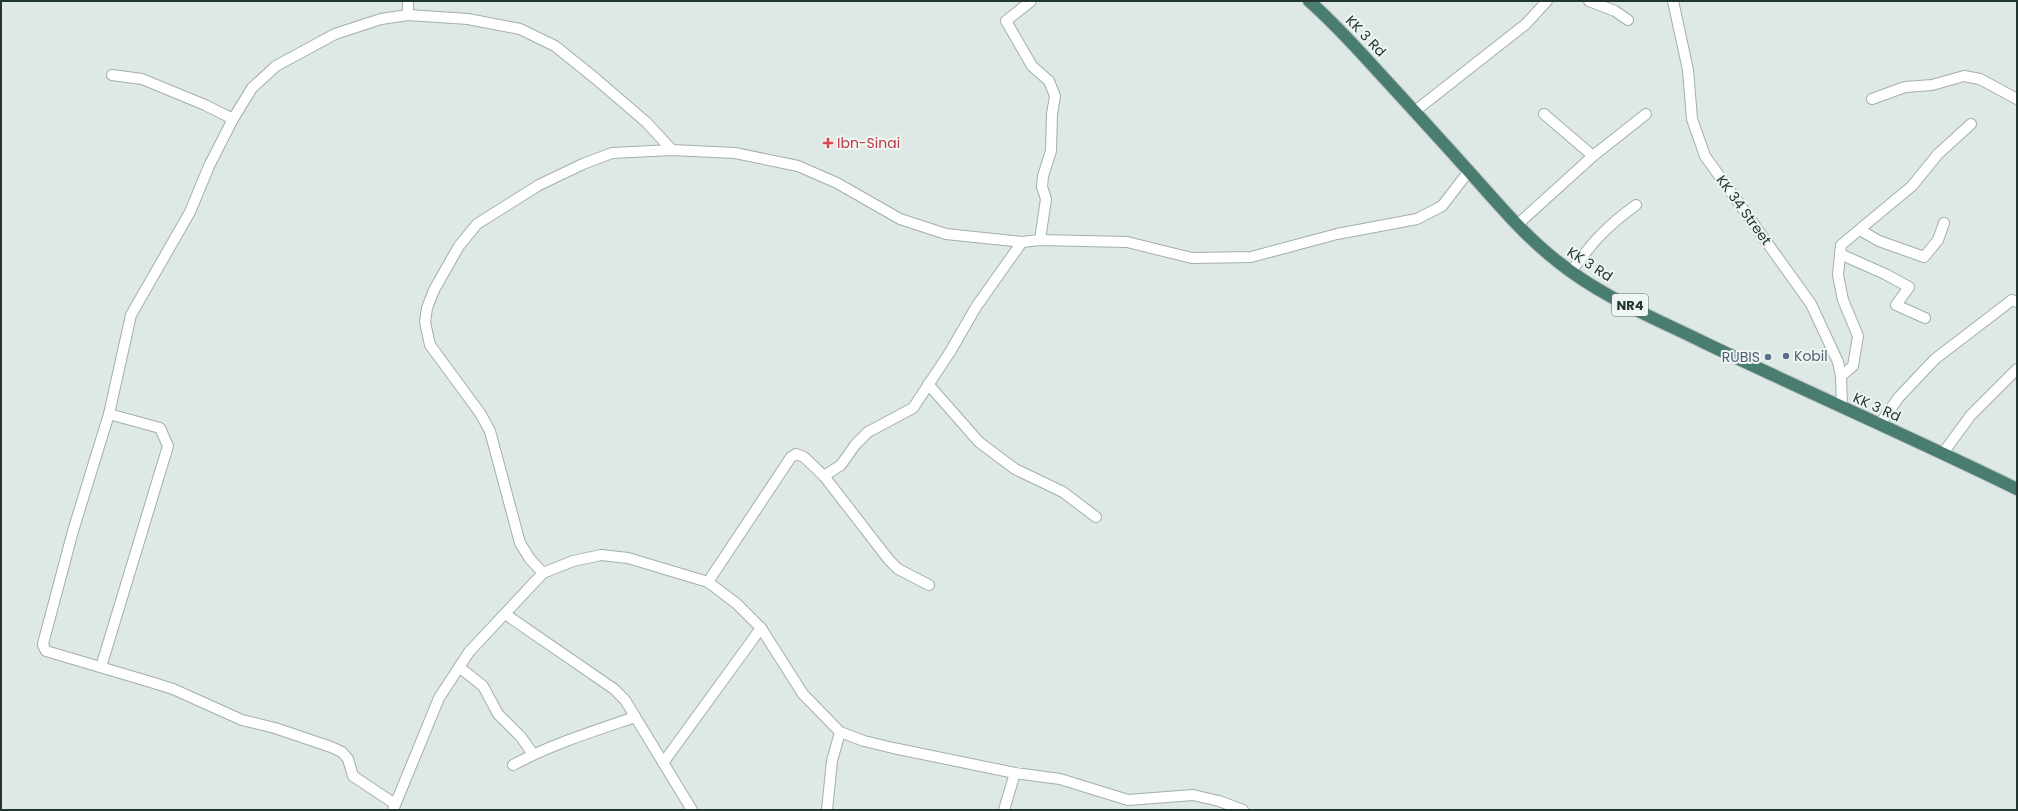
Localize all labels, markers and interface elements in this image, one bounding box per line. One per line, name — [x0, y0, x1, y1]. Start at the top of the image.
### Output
street label: KK 3 Rd — [1341, 11, 1391, 61]
place label: Ibn-Sinai — [837, 133, 900, 153]
marker: Ibn-Sinai — [822, 137, 834, 149]
street label: KK 34 Street — [1712, 171, 1776, 249]
street label: KK 3 Rd — [1563, 242, 1617, 286]
road number: NR4 — [1612, 294, 1648, 316]
place label: Kobil — [1794, 346, 1828, 366]
place label: RUBIS — [1722, 347, 1760, 367]
marker: Kobil — [1781, 351, 1791, 361]
marker: RUBIS — [1763, 352, 1773, 362]
street label: KK 3 Rd — [1850, 388, 1904, 426]

